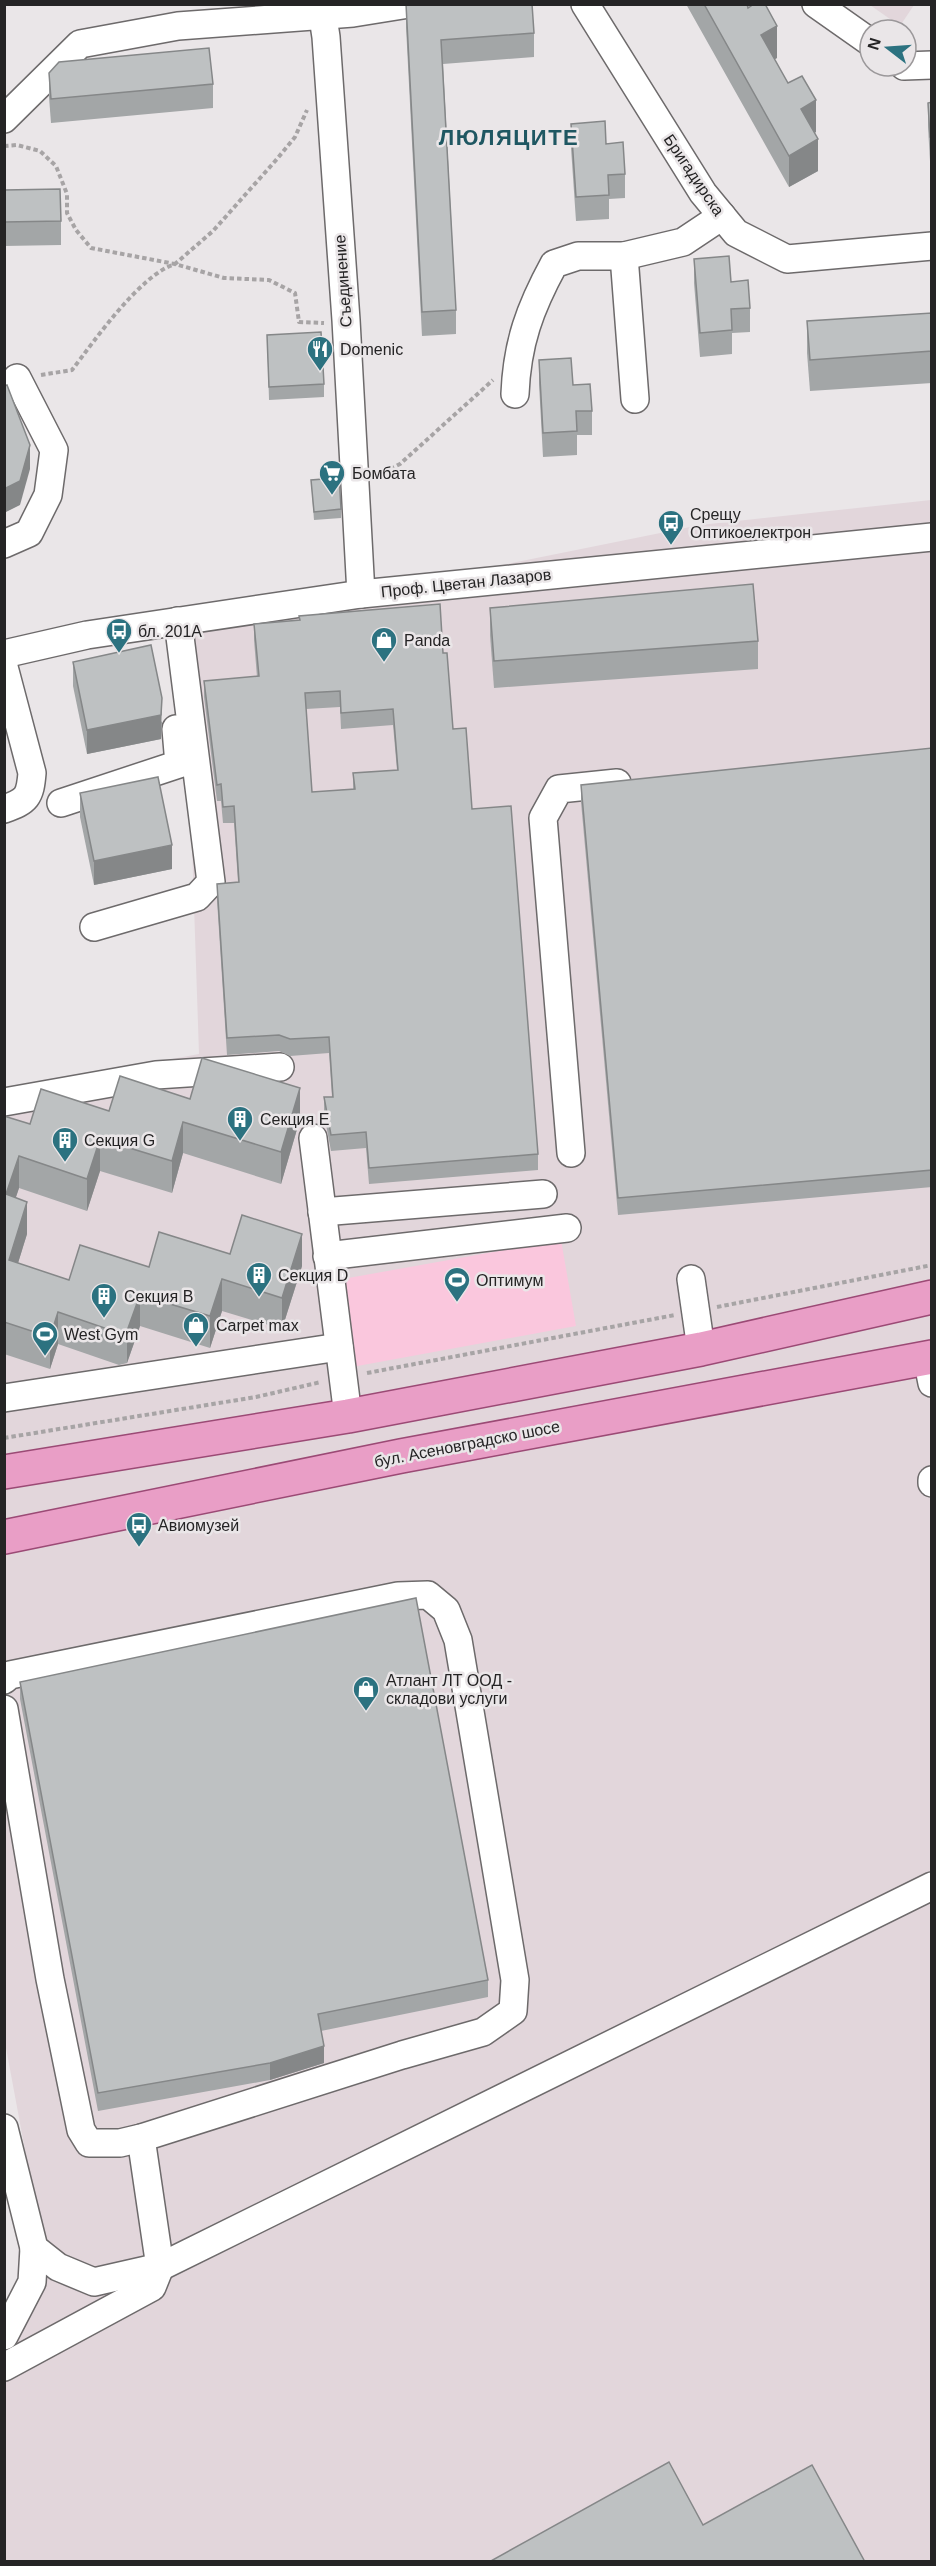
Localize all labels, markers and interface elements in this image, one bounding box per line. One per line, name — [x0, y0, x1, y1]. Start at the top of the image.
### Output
north arrow — [858, 18, 918, 78]
text: N — [864, 36, 884, 52]
district label: ЛЮЛЯЦИТЕ — [439, 125, 579, 150]
street label: Бригадирска — [661, 131, 727, 219]
street label: Съединение — [331, 234, 355, 328]
restaurant icon: Domenic — [305, 334, 335, 372]
place label: Domenic — [340, 341, 403, 358]
supermarket icon: Бомбата — [317, 458, 347, 496]
place label: Бомбата — [352, 465, 416, 482]
place label: Срещу Оптикоелектрон — [690, 506, 811, 541]
bus stop icon: Срещу Оптикоелектрон — [656, 508, 686, 546]
street label: Проф. Цветан Лазаров — [380, 566, 552, 600]
bus stop icon: бл. 201А — [104, 616, 134, 654]
place label: бл. 201А — [138, 623, 202, 640]
shop icon: Panda — [369, 625, 399, 663]
place label: Panda — [404, 632, 450, 649]
building icon: Секция E — [225, 1104, 255, 1142]
place label: Секция E — [260, 1111, 329, 1128]
building icon: Секция G — [50, 1125, 80, 1163]
place label: Секция G — [84, 1132, 155, 1149]
building icon: Секция D — [244, 1260, 274, 1298]
sports icon: Оптимум — [442, 1265, 472, 1303]
place label: Секция D — [278, 1267, 348, 1284]
place label: Оптимум — [476, 1272, 543, 1289]
building icon: Секция B — [89, 1281, 119, 1319]
place label: Секция B — [124, 1288, 193, 1305]
shop icon: Carpet max — [181, 1310, 211, 1348]
place label: Carpet max — [216, 1317, 299, 1334]
sports icon: West Gym — [30, 1319, 60, 1357]
place label: West Gym — [64, 1326, 138, 1343]
street label: бул. Асеновградско шосе — [373, 1418, 561, 1470]
bus stop icon: Авиомузей — [124, 1510, 154, 1548]
place label: Авиомузей — [158, 1517, 239, 1534]
place label: Атлант ЛТ ООД - складови услуги — [386, 1672, 512, 1707]
shop icon: Атлант ЛТ ООД - складови услуги — [351, 1674, 381, 1712]

